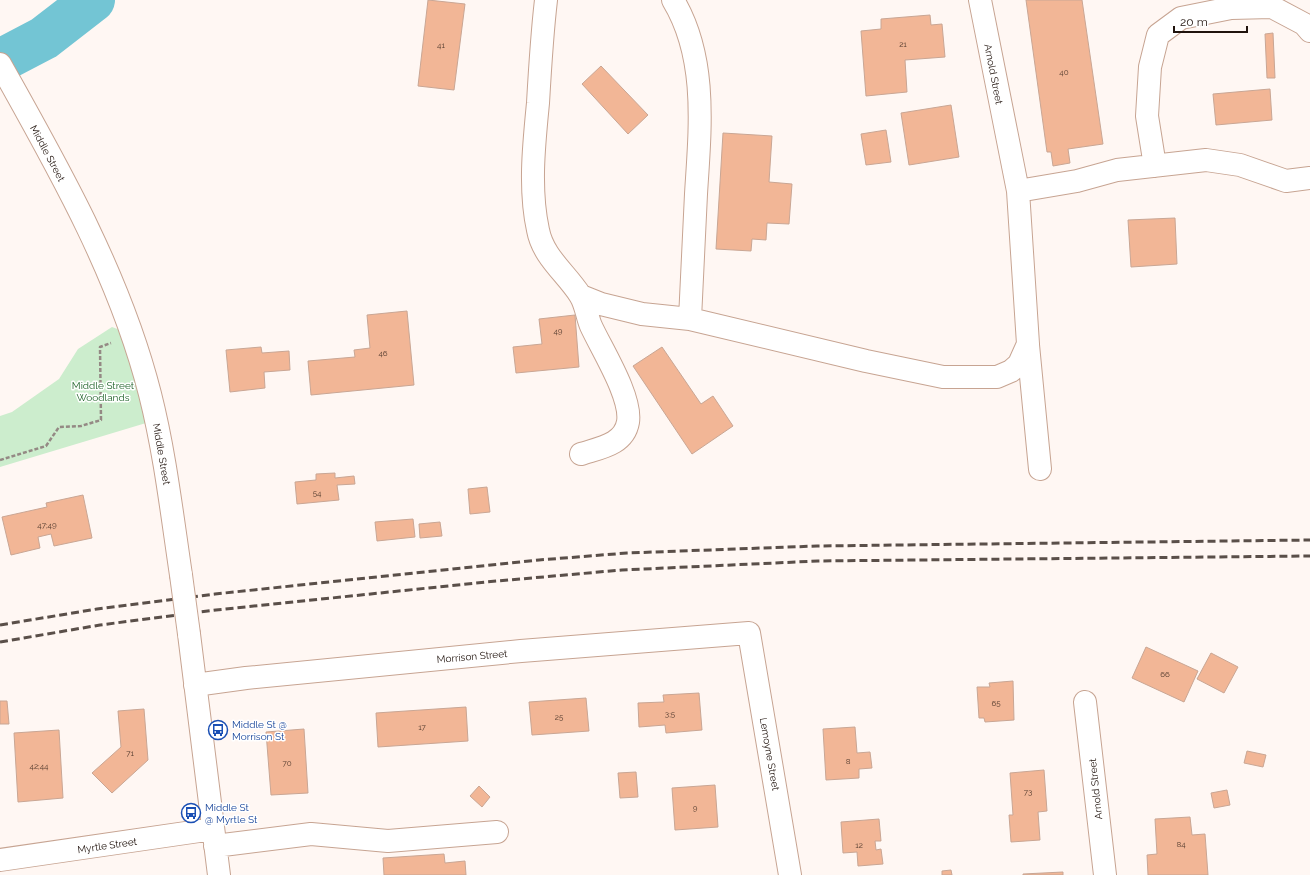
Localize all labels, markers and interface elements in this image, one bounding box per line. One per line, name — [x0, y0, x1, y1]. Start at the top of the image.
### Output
scale bar — [1174, 8, 1247, 34]
text: 20 m — [1180, 15, 1208, 29]
house number: 21 — [899, 39, 907, 49]
house number: 41 — [437, 40, 445, 50]
street label: Arnold Street — [982, 43, 1005, 106]
house number: 40 — [1059, 67, 1069, 77]
street label: Middle Street — [28, 123, 67, 184]
house number: 49 — [553, 326, 563, 336]
house number: 46 — [378, 348, 388, 358]
park label: Middle Street Woodlands — [72, 380, 135, 403]
street label: Middle Street — [151, 422, 172, 486]
house number: 54 — [313, 488, 322, 498]
house number: 47;49 — [37, 520, 57, 530]
street label: Morrison Street — [436, 648, 508, 665]
house number: 66 — [1160, 669, 1170, 679]
house number: 65 — [991, 698, 1001, 708]
house number: 3;5 — [665, 709, 676, 719]
house number: 25 — [555, 712, 564, 722]
street label: Lemoyne Street — [758, 717, 781, 792]
bus stop icon: Middle St @ Morrison St — [207, 719, 229, 741]
place label: Middle St @ Morrison St — [232, 719, 287, 742]
house number: 17 — [418, 722, 427, 732]
house number: 71 — [126, 748, 134, 758]
house number: 8 — [846, 756, 851, 766]
street label: Arnold Street — [1087, 757, 1104, 820]
house number: 70 — [282, 758, 292, 768]
house number: 42;44 — [30, 761, 49, 771]
house number: 73 — [1024, 787, 1032, 797]
bus stop icon: Middle St @ Myrtle St — [180, 802, 202, 824]
place label: Middle St @ Myrtle St — [205, 802, 258, 825]
house number: 9 — [693, 803, 698, 813]
street label: Myrtle Street — [77, 836, 138, 855]
house number: 84 — [1176, 839, 1186, 849]
house number: 12 — [855, 840, 863, 850]

